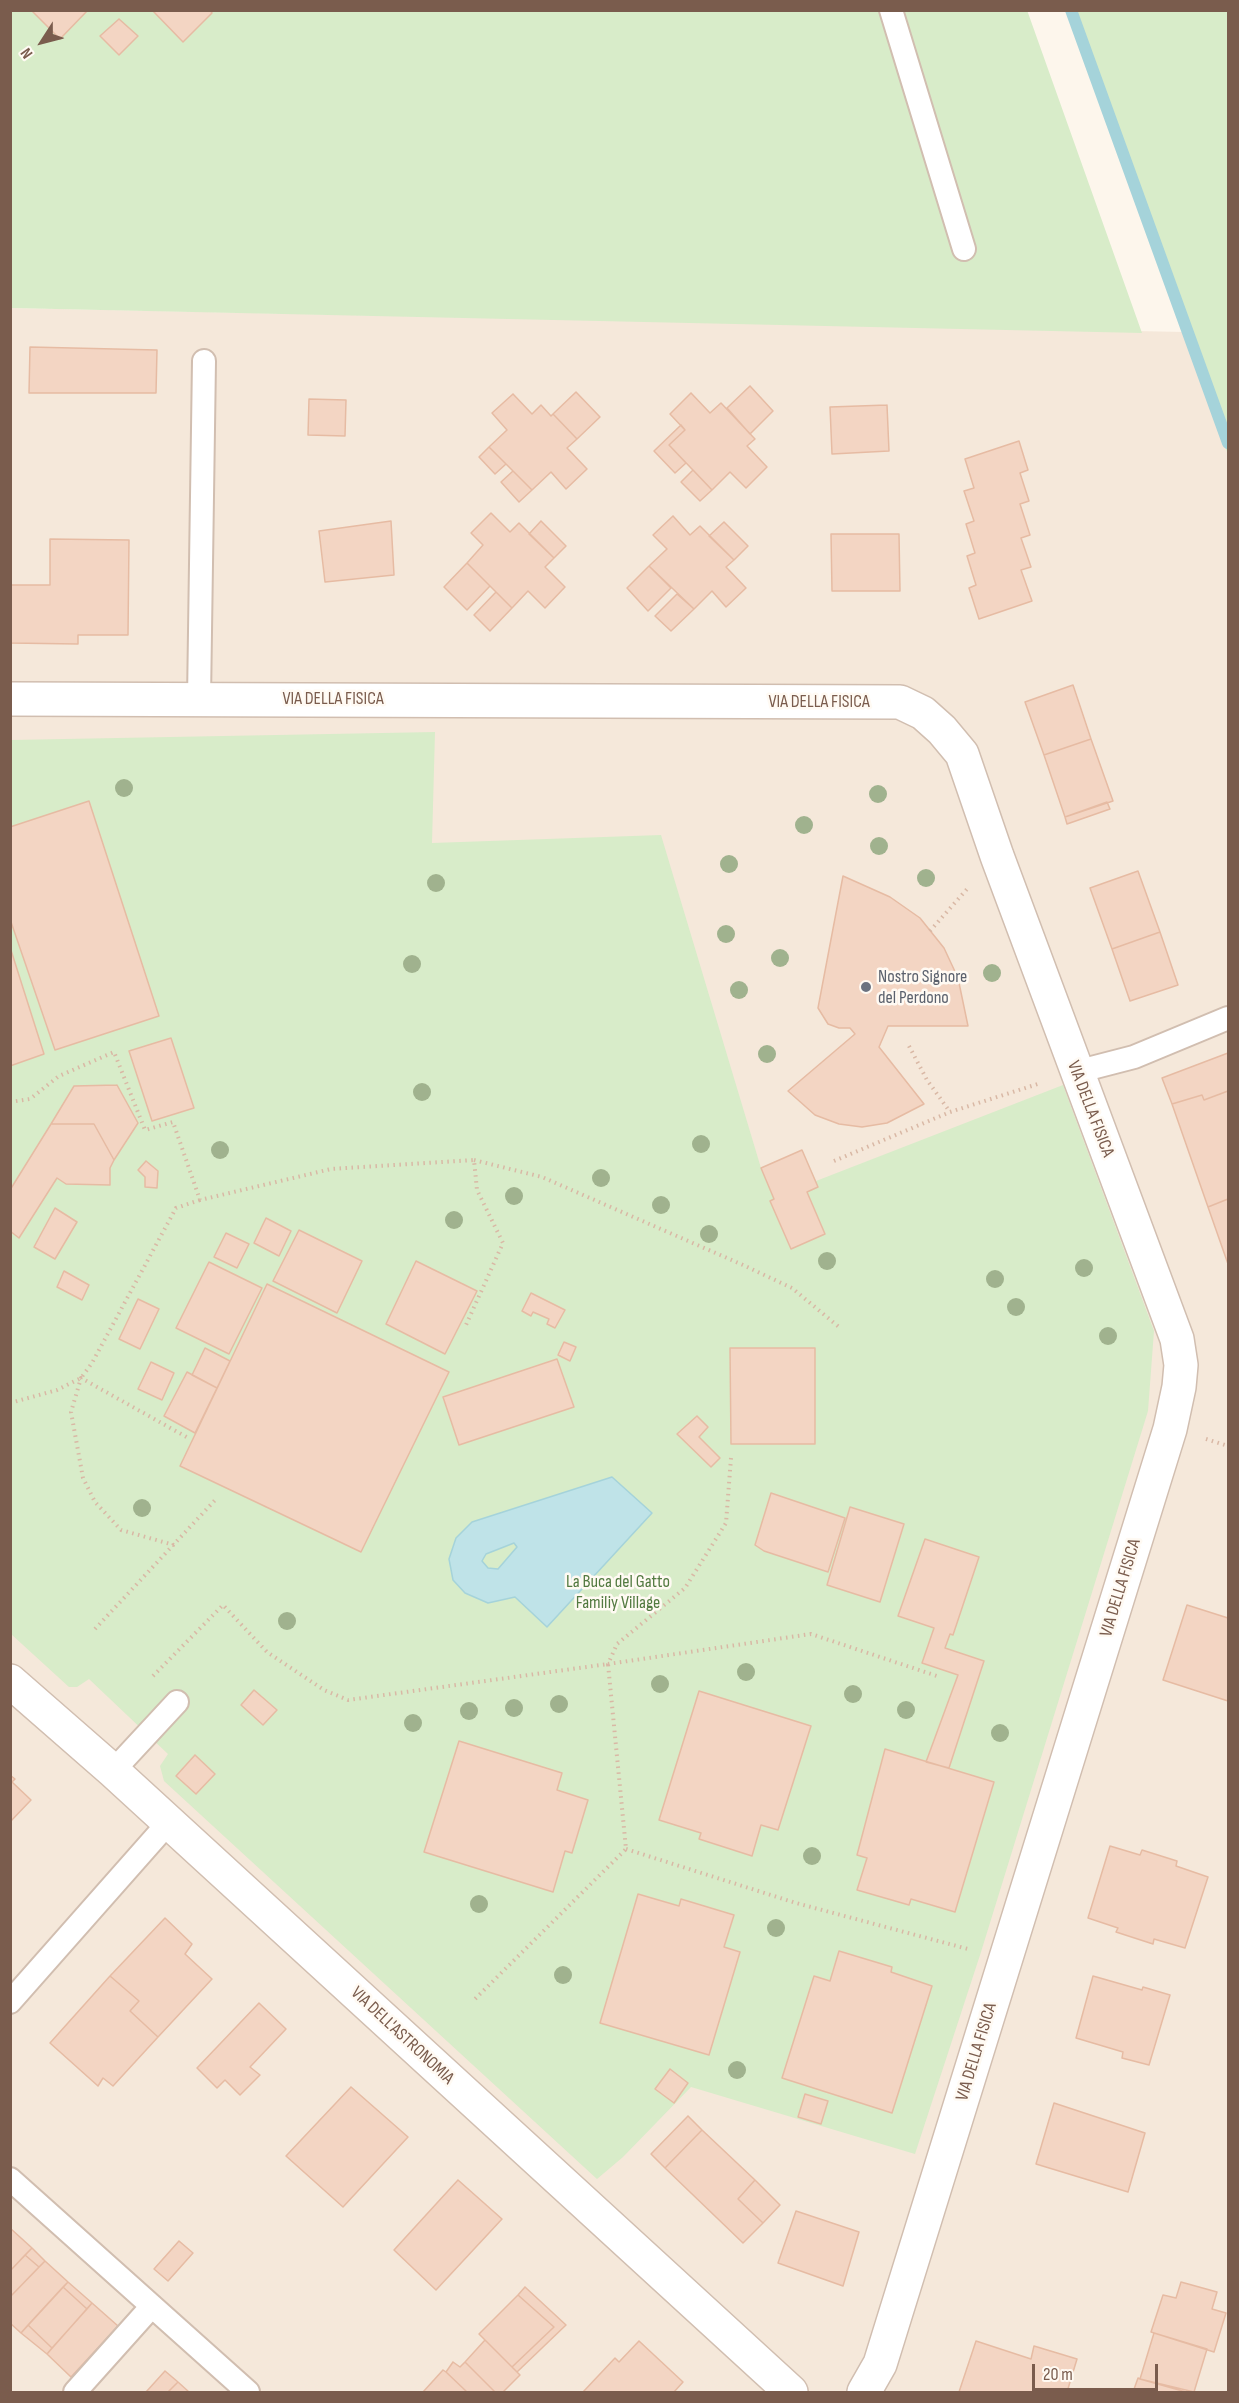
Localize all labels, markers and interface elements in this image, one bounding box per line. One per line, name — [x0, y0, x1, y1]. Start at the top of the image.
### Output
north arrow — [12, 12, 72, 72]
text: N — [17, 44, 37, 62]
street label: VIA DELLA FISICA — [282, 688, 384, 710]
street label: VIA DELLA FISICA — [768, 691, 870, 713]
place label: Nostro Signore del Perdono — [878, 966, 967, 1008]
marker: Nostro Signore del Perdono — [859, 980, 873, 994]
street label: VIA DELLA FISICA — [1062, 1058, 1118, 1160]
street label: VIA DELLA FISICA — [1096, 1536, 1146, 1640]
park label: La Buca del Gatto Familiy Village — [566, 1571, 670, 1614]
street label: VIA DELL'ASTRONOMIA — [346, 1983, 458, 2089]
street label: VIA DELLA FISICA — [952, 2000, 1002, 2104]
scale bar — [1035, 2352, 1161, 2390]
text: 20 m — [1043, 2364, 1073, 2385]

